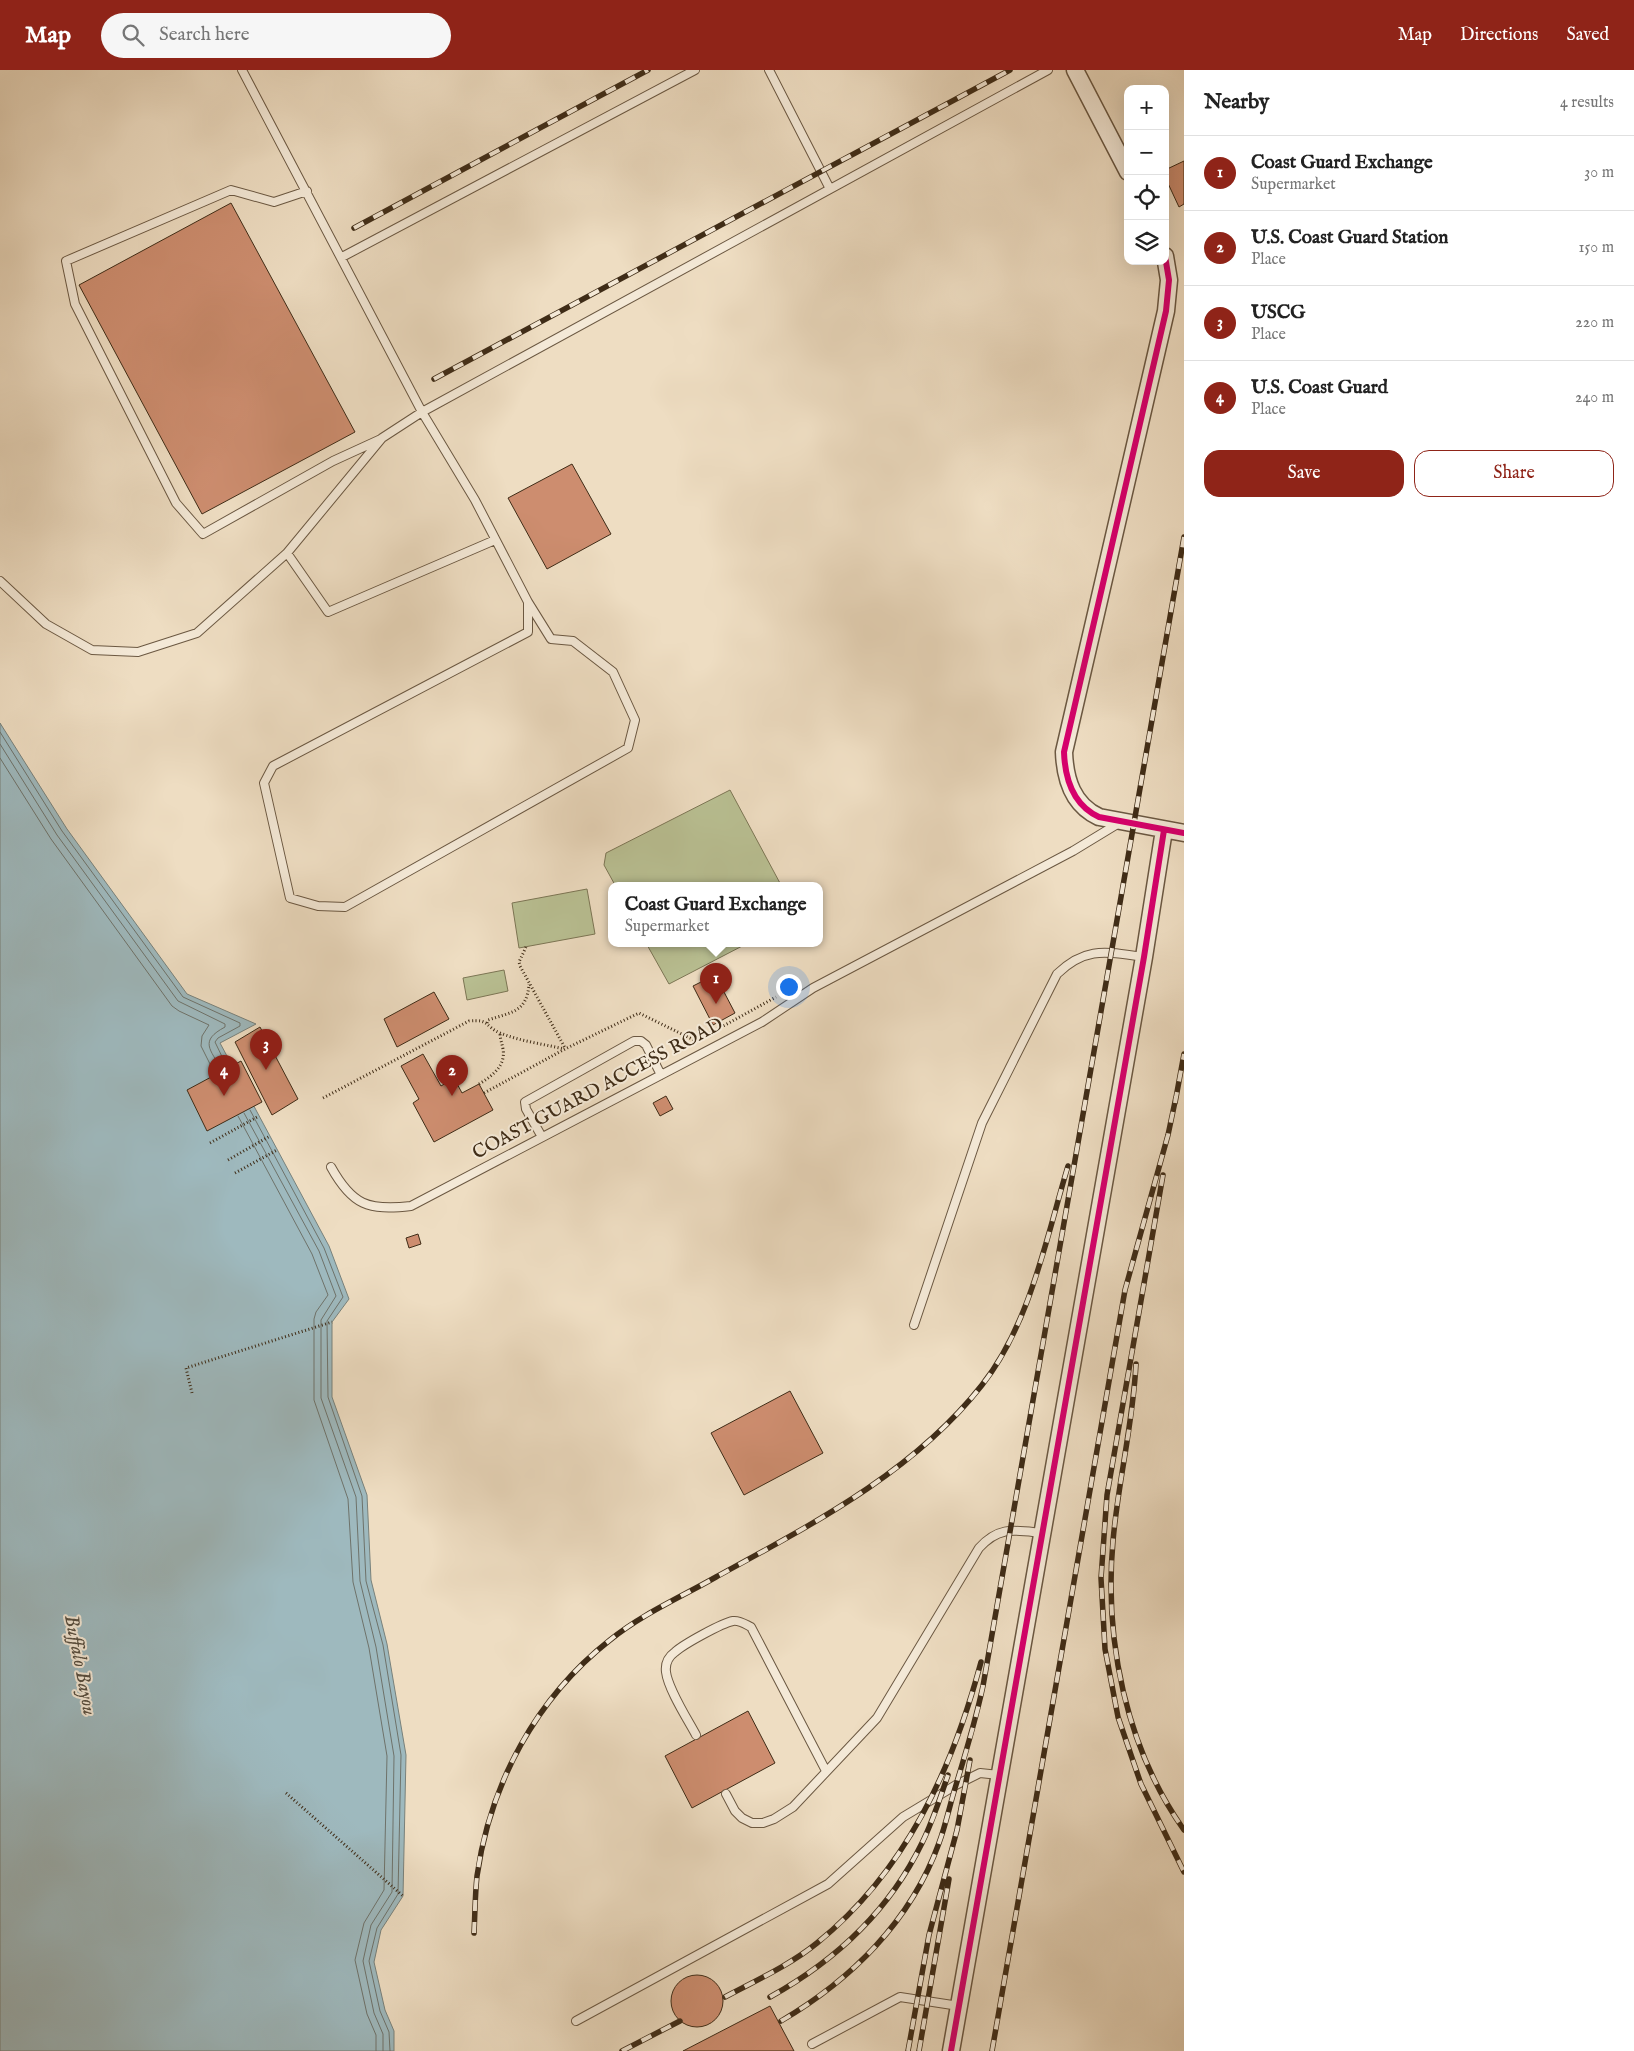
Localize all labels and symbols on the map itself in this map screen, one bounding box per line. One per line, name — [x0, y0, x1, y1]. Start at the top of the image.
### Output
pin: 1 — [700, 963, 732, 1004]
your location — [776, 974, 802, 1000]
street label: COAST GUARD ACCESS ROAD — [469, 1013, 727, 1165]
pin: 3 — [250, 1029, 282, 1070]
pin: 4 — [208, 1055, 240, 1096]
pin: 2 — [436, 1055, 468, 1096]
water label: Buffalo Bayou — [58, 1613, 102, 1717]

